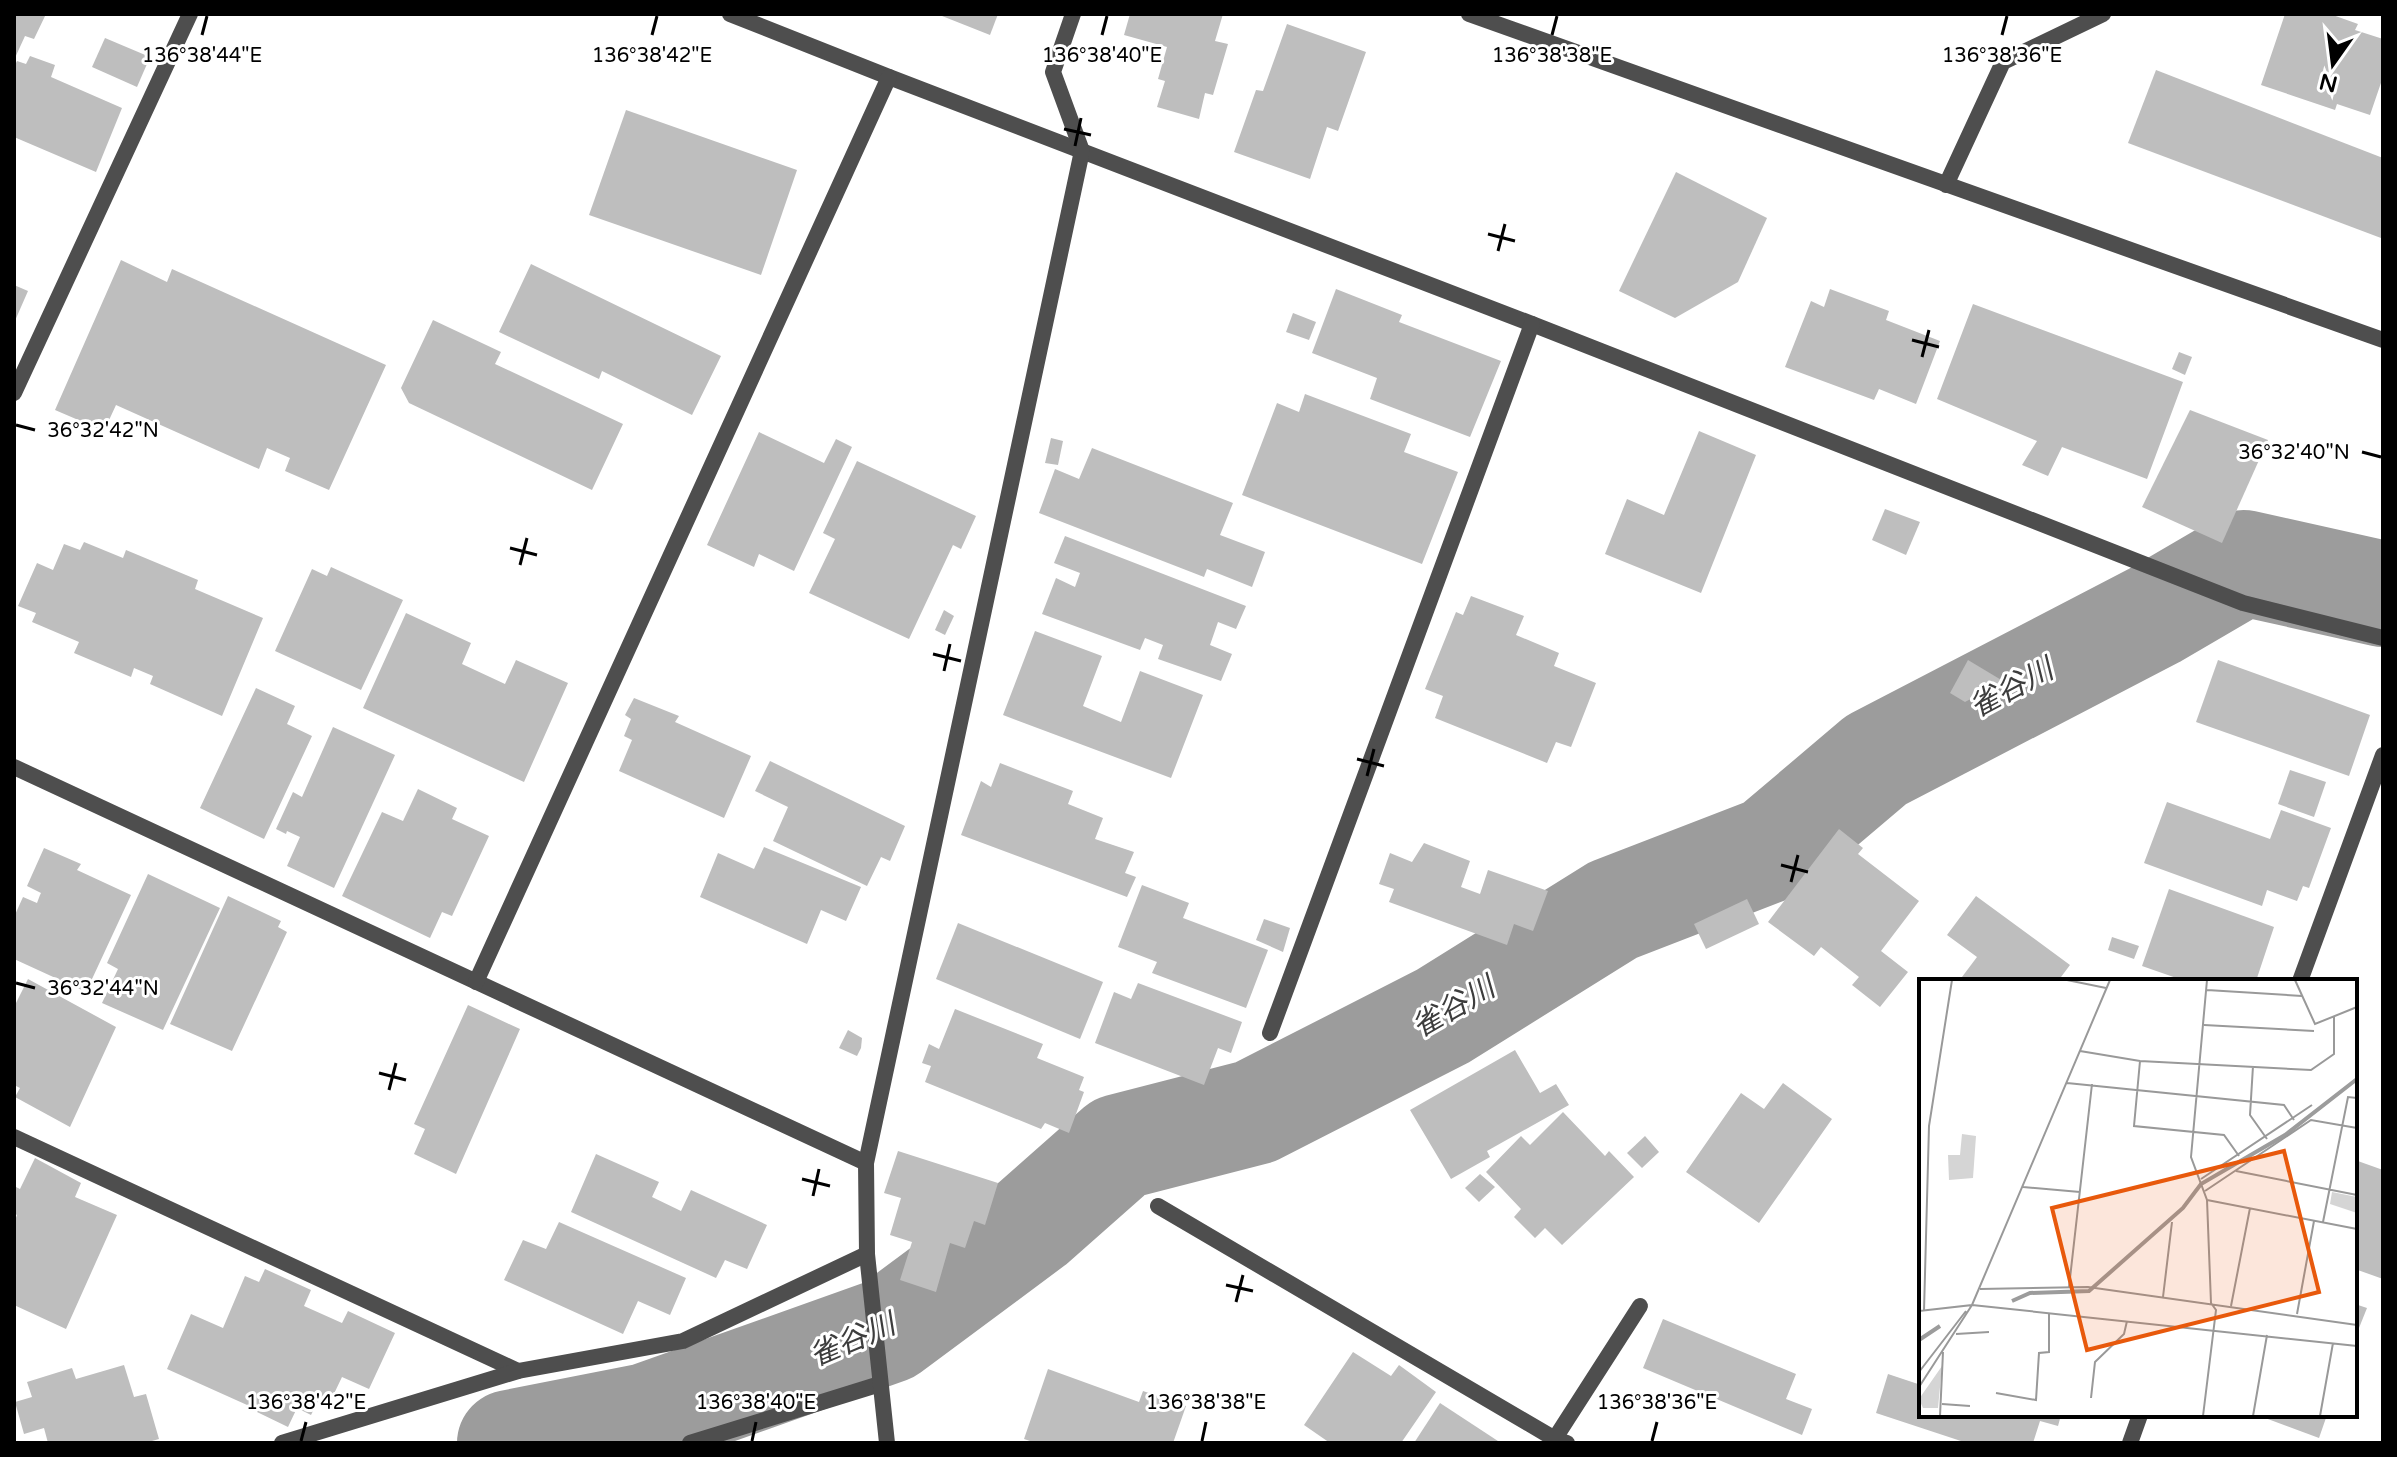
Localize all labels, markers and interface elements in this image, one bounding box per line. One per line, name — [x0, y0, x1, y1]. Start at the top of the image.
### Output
north arrow — [2293, 24, 2373, 104]
text: 136°38'44"E — [142, 44, 262, 68]
text: 136°38'42"E — [592, 44, 712, 68]
text: 136°38'40"E — [1042, 44, 1162, 68]
text: 136°38'38"E — [1492, 44, 1612, 68]
text: 136°38'36"E — [1942, 44, 2062, 68]
text: N — [2317, 68, 2340, 97]
text: 36°32'42"N — [47, 419, 159, 443]
text: 36°32'40"N — [2238, 441, 2350, 465]
water label: 雀谷川 — [1963, 650, 2062, 726]
water label: 雀谷川 — [1405, 967, 1504, 1046]
text: 36°32'44"N — [47, 977, 159, 1001]
inset map — [1919, 979, 2357, 1417]
water label: 雀谷川 — [804, 1305, 904, 1375]
text: 136°38'42"E — [246, 1391, 366, 1415]
text: 136°38'40"E — [696, 1391, 816, 1415]
text: 136°38'38"E — [1146, 1391, 1266, 1415]
text: 136°38'36"E — [1597, 1391, 1717, 1415]

